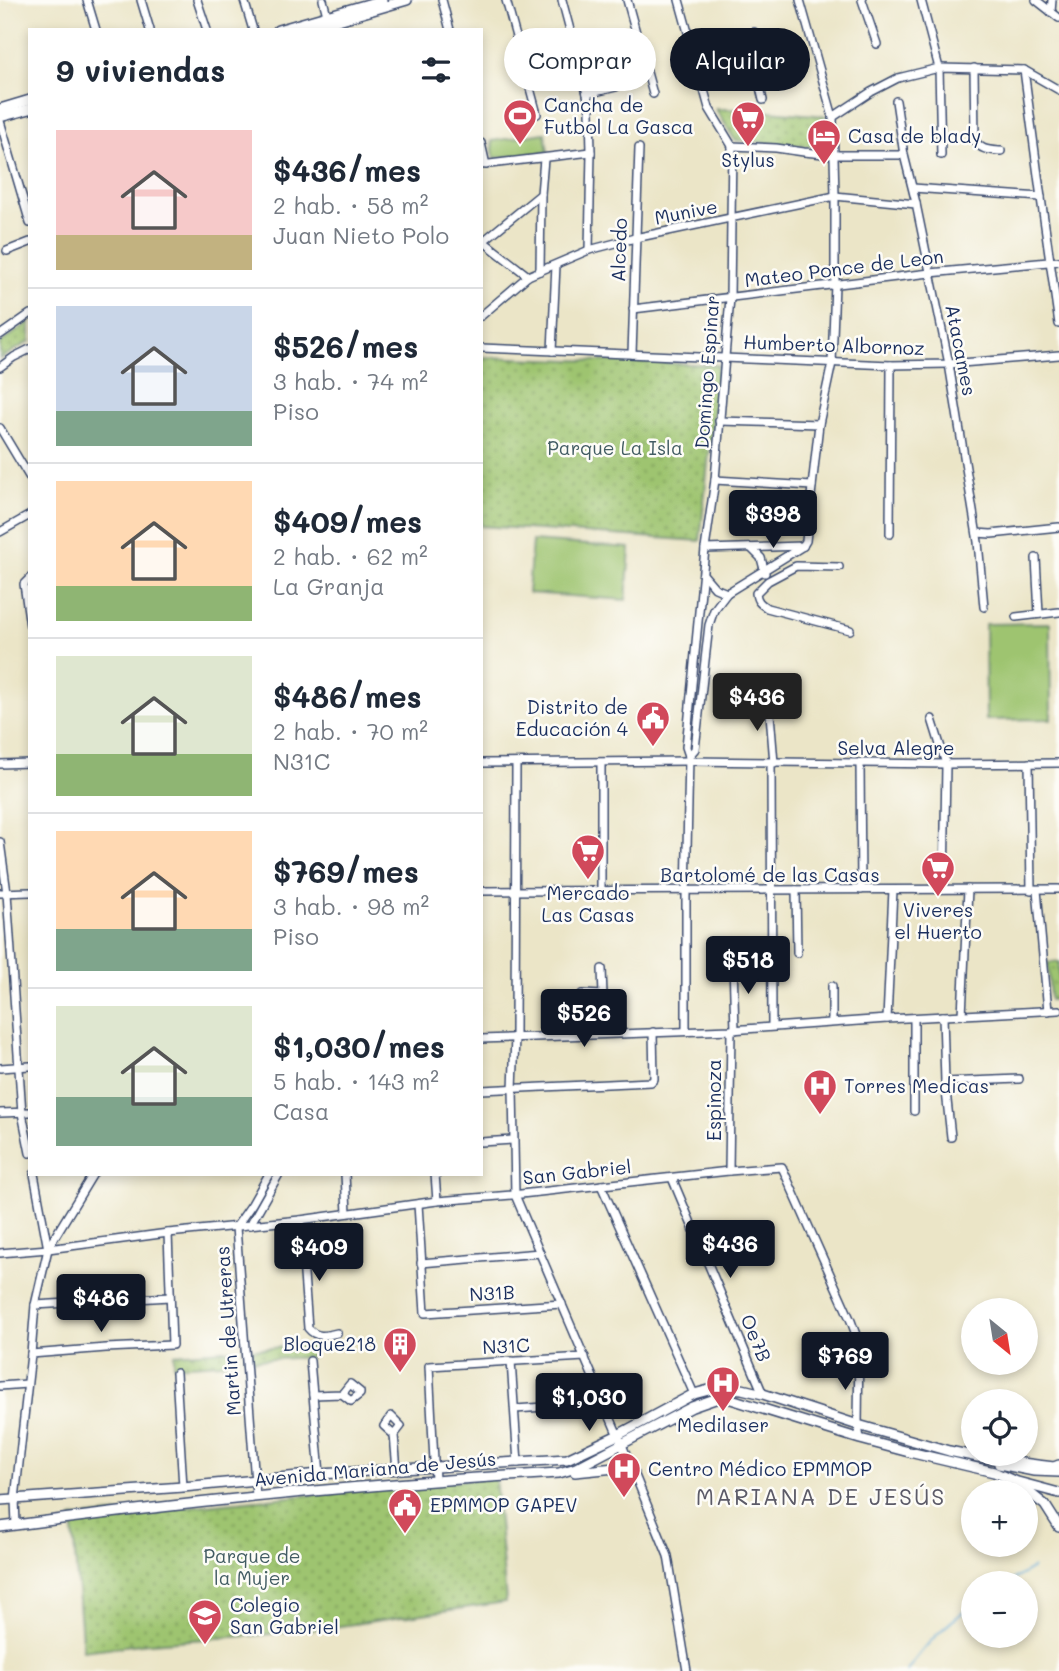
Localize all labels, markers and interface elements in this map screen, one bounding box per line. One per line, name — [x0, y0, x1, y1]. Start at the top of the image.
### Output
chip: Comprar — [504, 28, 656, 91]
chip: Alquilar — [670, 28, 810, 91]
text: 9 viviendas — [56, 50, 225, 90]
icon: filters — [417, 51, 455, 89]
place label: Cancha de Futbol La Gasca — [544, 92, 694, 139]
sports icon: Cancha de Futbol La Gasca — [501, 97, 539, 146]
supermarket icon: Stylus — [729, 99, 767, 148]
hotel icon: Casa de blady — [805, 117, 843, 166]
place label: Casa de blady — [848, 123, 981, 148]
place label: Stylus — [721, 147, 775, 172]
text: $436/mes — [273, 150, 421, 190]
icon: home — [112, 158, 196, 242]
text: 2 hab. · 58 m² — [273, 190, 428, 220]
street label: Munive — [652, 193, 720, 230]
street label: Alcedo — [605, 217, 632, 282]
text: Juan Nieto Polo — [273, 220, 449, 250]
street label: Mateo Ponce de Leon — [743, 243, 945, 292]
street label: Domingo Espinar — [689, 294, 724, 450]
street label: Atacames — [940, 302, 983, 398]
text: $526/mes — [273, 326, 418, 366]
street label: Humberto Albornoz — [743, 329, 925, 360]
icon: home — [112, 334, 196, 418]
text: 3 hab. · 74 m² — [273, 366, 428, 396]
text: Piso — [273, 396, 319, 426]
park label: Parque La Isla — [547, 435, 683, 460]
pin: $398 — [732, 490, 814, 550]
text: $398 — [745, 498, 801, 528]
text: $409/mes — [273, 501, 422, 541]
icon: home — [112, 509, 196, 593]
text: 2 hab. · 62 m² — [273, 541, 428, 571]
text: La Granja — [273, 571, 385, 601]
pin: $436 — [716, 674, 798, 733]
text: $486/mes — [273, 676, 422, 716]
text: $436 — [729, 681, 785, 711]
icon: home — [112, 684, 196, 768]
place label: Distrito de Educación 4 — [516, 694, 628, 741]
public building icon: Distrito de Educación 4 — [634, 699, 672, 748]
text: 2 hab. · 70 m² — [273, 716, 428, 746]
street label: Selva Alegre — [837, 735, 955, 760]
text: N31C — [273, 746, 330, 776]
supermarket icon: Mercado Las Casas — [569, 832, 607, 881]
supermarket icon: Viveres el Huerto — [919, 849, 957, 898]
text: $769/mes — [273, 851, 419, 891]
icon: home — [112, 859, 196, 943]
street label: Bartolomé de las Casas — [660, 862, 880, 887]
place label: Mercado Las Casas — [542, 880, 634, 927]
text: 3 hab. · 98 m² — [273, 891, 429, 921]
place label: Viveres el Huerto — [894, 897, 982, 944]
text: Piso — [273, 921, 319, 951]
pin: $518 — [707, 936, 789, 996]
text: $518 — [722, 944, 774, 974]
pin: $526 — [543, 990, 625, 1049]
text: $526 — [557, 997, 611, 1027]
text: $1,030/mes — [273, 1026, 445, 1066]
icon: home — [112, 1034, 196, 1118]
street label: Espinoza — [701, 1059, 726, 1141]
text: 5 hab. · 143 m² — [273, 1066, 439, 1096]
hospital icon: Torres Medicas — [801, 1067, 839, 1116]
place label: Torres Medicas — [844, 1073, 989, 1098]
text: Casa — [273, 1096, 329, 1126]
street label: San Gabriel — [521, 1153, 632, 1190]
pin: $436 — [689, 1220, 771, 1280]
pin: $409 — [278, 1224, 360, 1283]
text: $436 — [702, 1228, 758, 1258]
text: $409 — [290, 1231, 348, 1261]
street label: Martin de Utreras — [209, 1245, 246, 1417]
pin: $486 — [60, 1274, 142, 1334]
street label: N31B — [469, 1279, 515, 1306]
text: $486 — [73, 1282, 129, 1312]
north arrow — [961, 1298, 1038, 1376]
map controls — [961, 1298, 1038, 1648]
street label: Oe7B — [735, 1310, 778, 1365]
building icon: Bloque218 — [381, 1325, 419, 1374]
place label: Bloque218 — [283, 1331, 376, 1356]
street label: N31C — [482, 1332, 530, 1359]
pin: $769 — [804, 1332, 886, 1392]
text: $769 — [818, 1340, 872, 1370]
hospital icon: Medilaser — [704, 1364, 742, 1413]
pin: $1,030 — [532, 1374, 646, 1433]
text: $1,030 — [552, 1381, 626, 1411]
button: locate — [961, 1389, 1038, 1466]
place label: Medilaser — [677, 1412, 769, 1437]
street label: Avenida Mariana de Jesús — [253, 1445, 497, 1492]
hospital icon: Centro Médico EPMMOP — [605, 1450, 643, 1499]
place label: Centro Médico EPMMOP — [648, 1456, 872, 1481]
button: + — [961, 1480, 1038, 1557]
district label: MARIANA DE JESÚS — [696, 1481, 946, 1511]
public building icon: EPMMOP GAPEV — [386, 1486, 424, 1535]
place label: EPMMOP GAPEV — [430, 1492, 577, 1517]
park label: Parque de la Mujer — [203, 1543, 301, 1590]
button: − — [961, 1571, 1038, 1648]
place label: Colegio San Gabriel — [230, 1592, 339, 1639]
school or university icon: Colegio San Gabriel — [186, 1597, 224, 1646]

